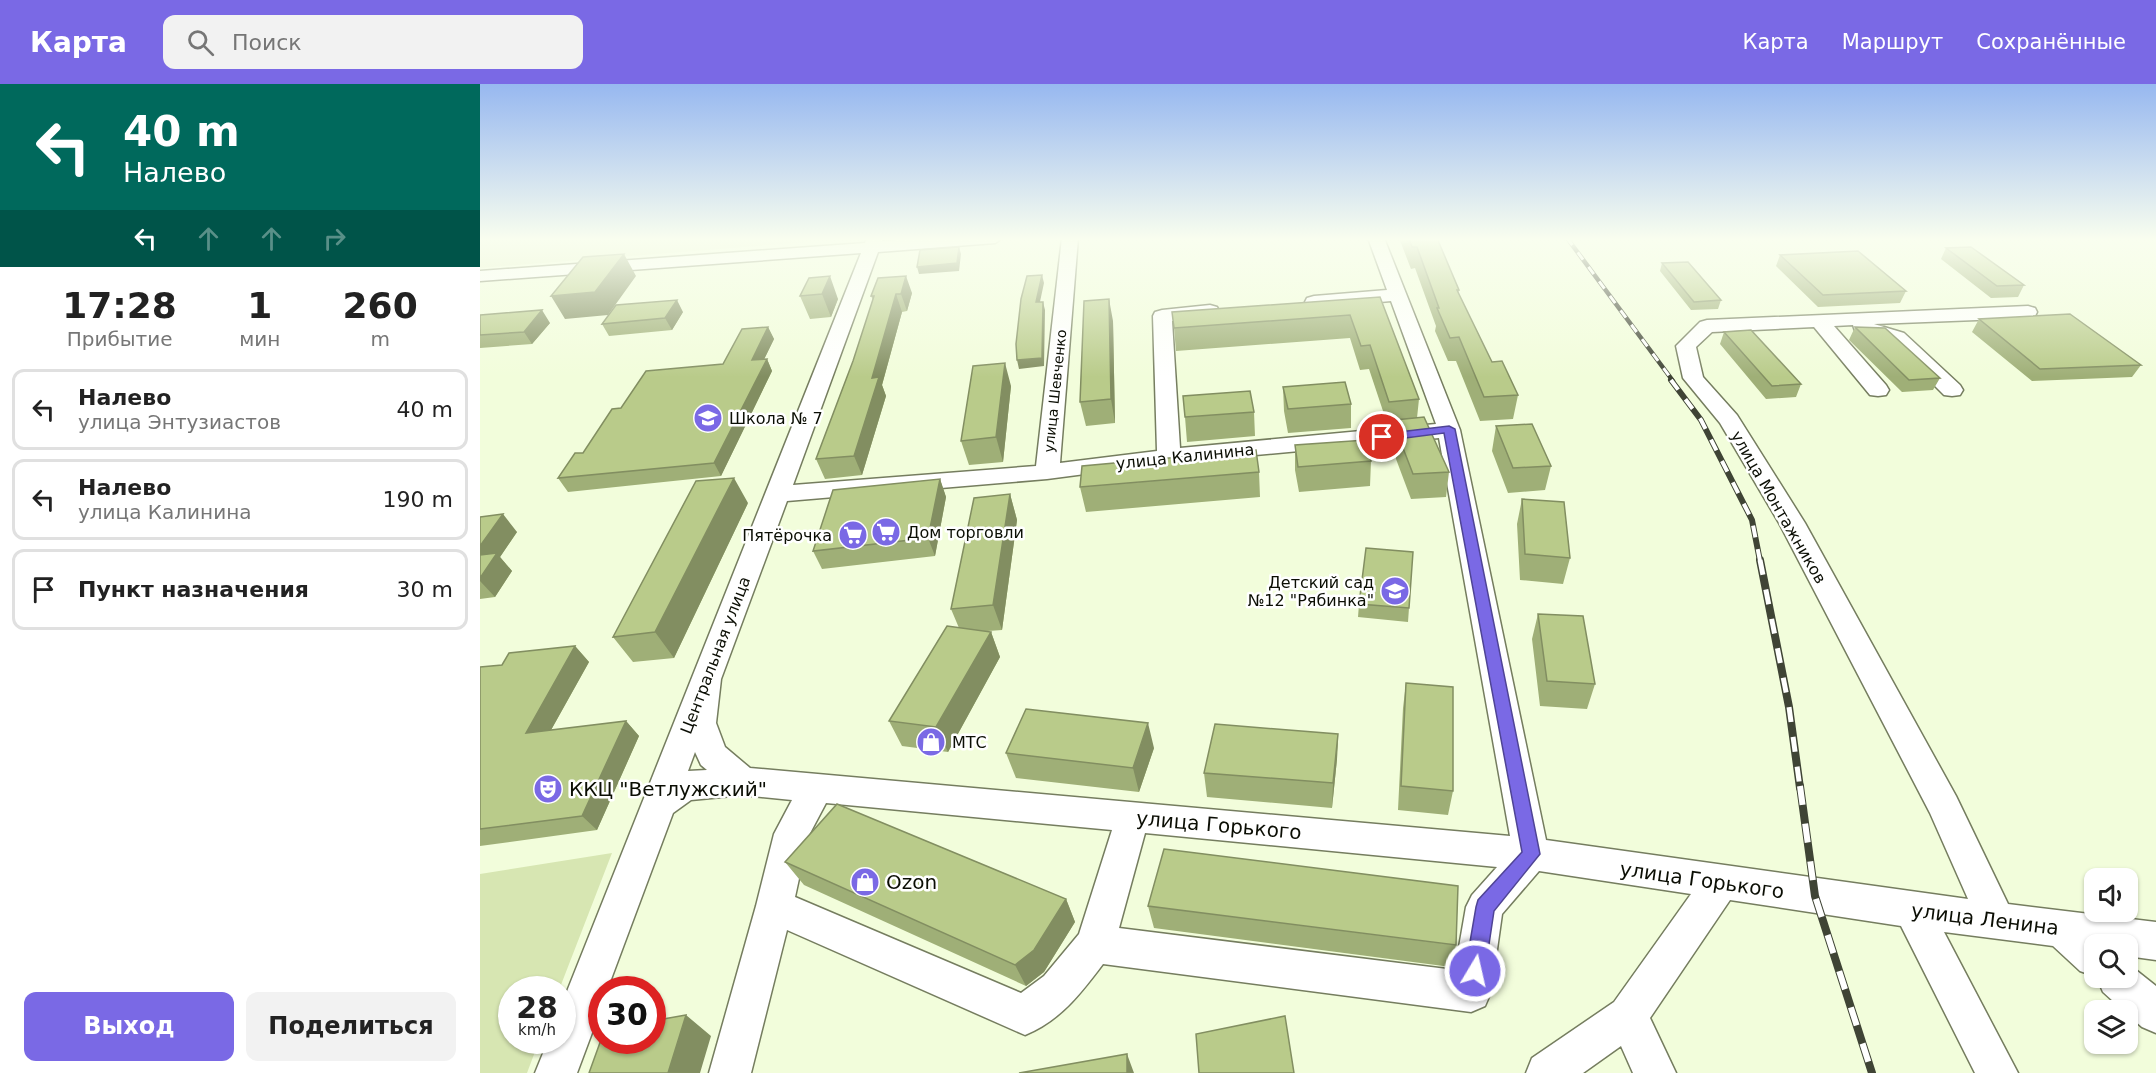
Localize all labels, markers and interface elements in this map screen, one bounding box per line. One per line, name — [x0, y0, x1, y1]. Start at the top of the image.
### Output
search box — [163, 15, 583, 69]
text: Карта — [30, 26, 127, 59]
icon: search — [184, 26, 217, 59]
text: Поиск — [232, 30, 302, 55]
text: Карта — [1743, 30, 1809, 54]
text: Маршрут — [1842, 30, 1943, 54]
text: Сохранённые — [1976, 30, 2126, 54]
text: 40 m — [123, 107, 240, 156]
icon: left — [24, 108, 102, 186]
text: Налево — [123, 157, 226, 188]
icon: left — [129, 222, 162, 255]
icon: ahead — [192, 222, 225, 255]
icon: ahead — [255, 222, 288, 255]
icon: right — [318, 222, 351, 255]
text: 17:28 — [62, 285, 177, 326]
text: 1 — [247, 285, 272, 326]
text: 260 — [343, 285, 418, 326]
text: Прибытие — [67, 327, 172, 351]
text: мин — [239, 327, 280, 351]
text: m — [370, 327, 390, 351]
street label: улица Шевченко — [1041, 329, 1069, 453]
text: Налево — [78, 385, 171, 410]
icon: left — [27, 393, 60, 426]
text: 40 m — [397, 397, 453, 422]
school or university icon: Школа № 7 — [692, 402, 724, 434]
place label: Школа № 7 — [729, 409, 823, 428]
text: улица Энтузиастов — [78, 410, 281, 434]
pin — [1356, 411, 1407, 462]
icon: arrive — [1365, 420, 1398, 453]
street label: улица Монтажников — [1727, 427, 1830, 587]
street label: улица Калинина — [1115, 440, 1255, 473]
text: Налево — [78, 475, 171, 500]
icon: left — [27, 483, 60, 516]
text: 190 m — [383, 487, 453, 512]
text: улица Калинина — [78, 500, 252, 524]
supermarket icon: Дом торговли — [870, 516, 902, 548]
supermarket icon: Пятёрочка — [837, 519, 869, 551]
place label: Дом торговли — [907, 523, 1024, 542]
place label: Пятёрочка — [742, 526, 832, 545]
icon: arrive — [27, 573, 60, 606]
place label: Детский сад №12 "Рябинка" — [1248, 573, 1374, 610]
street label: Центральная улица — [677, 574, 754, 737]
school or university icon: Детский сад №12 "Рябинка" — [1379, 575, 1411, 607]
text: Пункт назначения — [78, 577, 309, 602]
text: 30 m — [397, 577, 453, 602]
shop icon: МТС — [915, 726, 947, 758]
place label: МТС — [952, 733, 987, 752]
theatre icon: ККЦ "Ветлужский" — [532, 773, 564, 805]
place label: ККЦ "Ветлужский" — [569, 777, 767, 801]
street label: улица Горького — [1135, 806, 1303, 844]
street label: улица Горького — [1618, 857, 1786, 903]
shop icon: Ozon — [849, 866, 881, 898]
map controls — [2084, 868, 2138, 1054]
button: sound — [2084, 868, 2138, 922]
place label: Ozon — [886, 870, 937, 894]
street label: улица Ленина — [1910, 898, 2060, 940]
button: search — [2084, 934, 2138, 988]
position arrow — [1443, 939, 1507, 1003]
speed limit sign: 30 — [588, 976, 666, 1054]
text: 28 — [516, 990, 558, 1025]
button: Выход — [24, 992, 234, 1061]
button: Поделиться — [246, 992, 456, 1061]
button: layers — [2084, 1000, 2138, 1054]
text: km/h — [518, 1021, 556, 1039]

